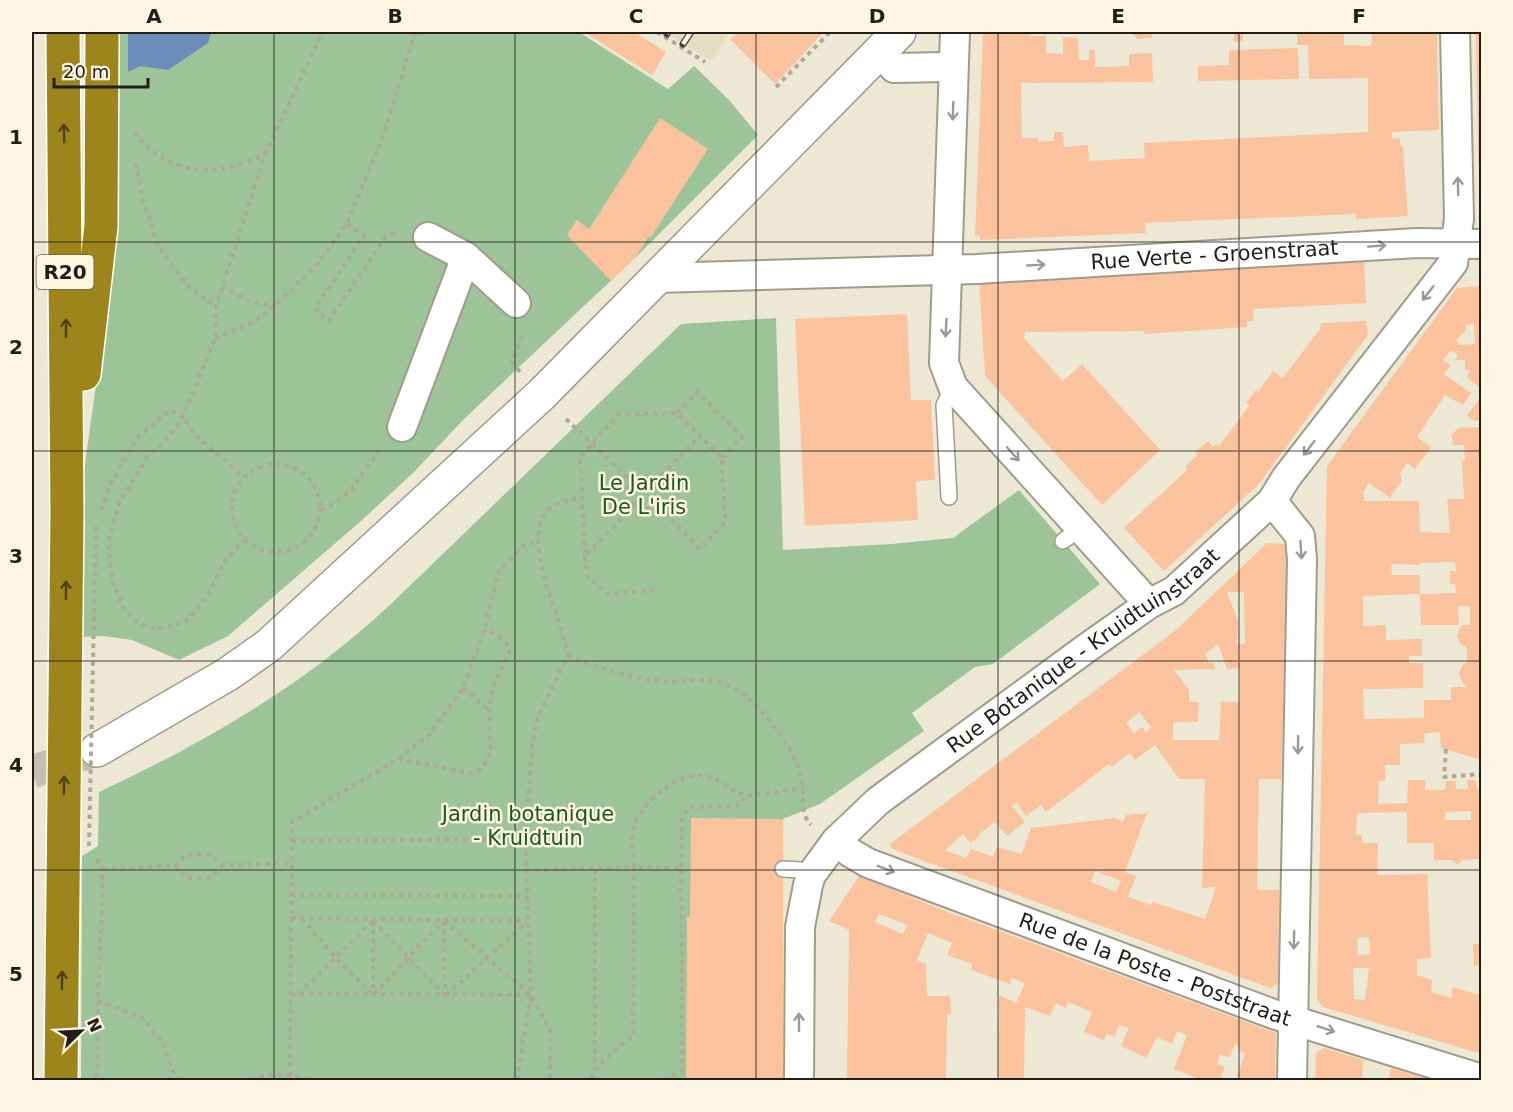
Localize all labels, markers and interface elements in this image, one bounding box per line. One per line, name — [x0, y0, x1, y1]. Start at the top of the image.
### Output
text: A — [146, 4, 162, 28]
text: B — [387, 4, 403, 28]
text: C — [629, 4, 643, 28]
text: D — [869, 4, 885, 28]
text: E — [1111, 4, 1125, 28]
text: F — [1352, 4, 1366, 28]
scale bar — [54, 51, 148, 89]
text: 20 m — [63, 61, 109, 82]
one-way arrow — [947, 100, 958, 120]
one-way arrow — [58, 124, 70, 144]
text: 1 — [9, 125, 23, 149]
one-way arrow — [1453, 176, 1464, 196]
street label: Rue Verte - Groenstraat — [1090, 236, 1339, 274]
one-way arrow — [1367, 240, 1387, 251]
road number: R20 — [36, 255, 94, 289]
one-way arrow — [1025, 260, 1045, 271]
one-way arrow — [1422, 285, 1435, 301]
one-way arrow — [940, 317, 951, 337]
one-way arrow — [60, 319, 72, 339]
text: 2 — [9, 335, 23, 359]
one-way arrow — [1303, 439, 1316, 455]
one-way arrow — [1006, 446, 1020, 461]
park label: Le Jardin De L'iris — [599, 471, 689, 519]
one-way arrow — [1296, 539, 1307, 559]
street label: Rue Botanique - Kruidtuinstraat — [942, 543, 1224, 758]
text: 3 — [9, 544, 23, 568]
one-way arrow — [60, 581, 72, 601]
one-way arrow — [1292, 734, 1304, 754]
text: 4 — [9, 753, 23, 777]
one-way arrow — [58, 776, 70, 796]
park label: Jardin botanique - Kruidtuin — [440, 802, 614, 850]
one-way arrow — [876, 865, 895, 876]
street label: Rue de la Poste - Poststraat — [1015, 908, 1294, 1031]
one-way arrow — [1288, 929, 1299, 949]
text: 5 — [9, 962, 23, 986]
one-way arrow — [56, 971, 68, 991]
north arrow — [51, 1001, 111, 1061]
one-way arrow — [793, 1013, 805, 1033]
text: N — [83, 1015, 106, 1035]
one-way arrow — [1316, 1025, 1335, 1036]

